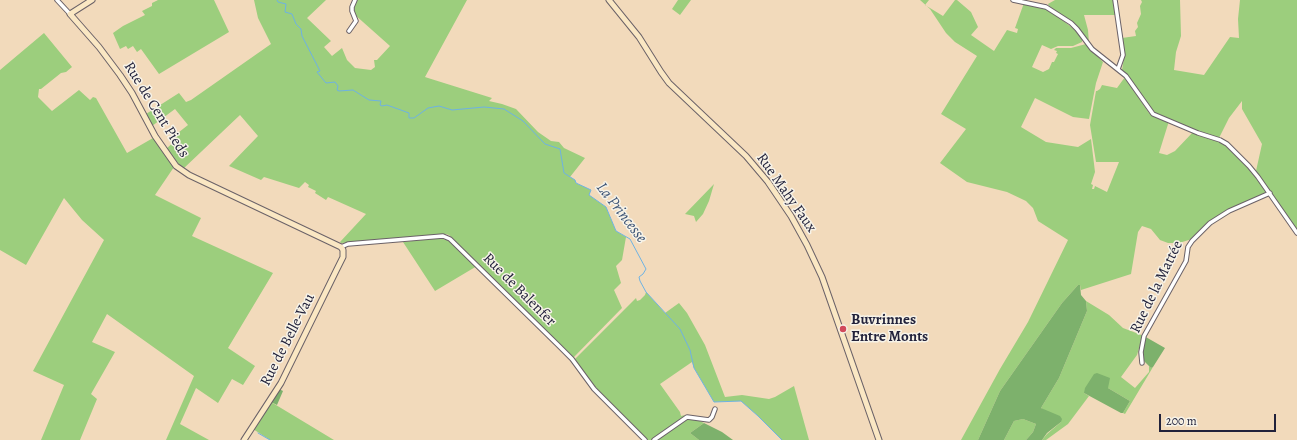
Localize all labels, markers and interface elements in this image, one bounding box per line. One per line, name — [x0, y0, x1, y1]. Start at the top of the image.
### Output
street label: Rue de Cent Pieds — [119, 59, 193, 161]
street label: Rue Mahy Faux — [752, 150, 820, 236]
water label: La Princesse — [591, 179, 651, 247]
street label: Rue de la Mattée — [1127, 238, 1187, 336]
street label: Rue de Balenfer — [479, 250, 559, 330]
street label: Rue de Belle-Vau — [257, 291, 319, 389]
place label: Buvrinnes Entre Monts — [851, 311, 928, 346]
marker: Buvrinnes Entre Monts — [838, 324, 848, 334]
scale bar — [1161, 406, 1278, 432]
text: 200 m — [1166, 413, 1197, 429]

